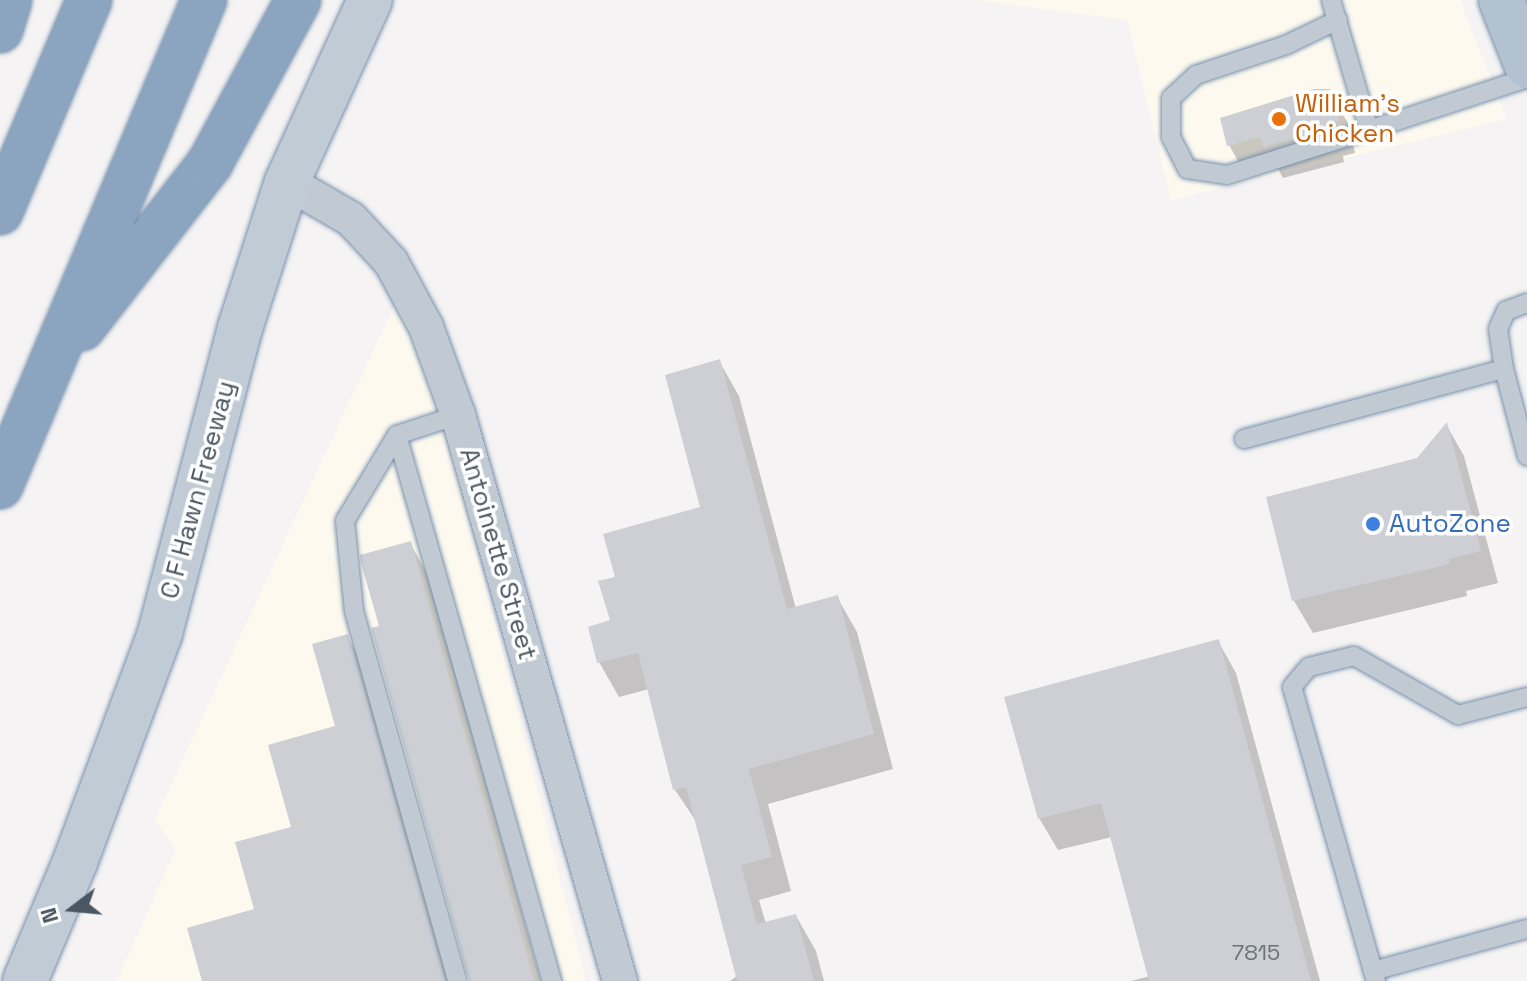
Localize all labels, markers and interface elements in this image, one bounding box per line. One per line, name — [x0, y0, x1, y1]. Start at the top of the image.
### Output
place label: William's Chicken — [1295, 88, 1400, 150]
marker: William's Chicken — [1270, 110, 1288, 128]
street label: C F Hawn Freeway — [154, 378, 242, 602]
street label: Antoinette Street — [453, 444, 543, 664]
place label: AutoZone — [1389, 508, 1511, 540]
marker: AutoZone — [1364, 515, 1382, 533]
north arrow — [32, 869, 112, 949]
text: N — [33, 905, 64, 927]
house number: 7815 — [1232, 940, 1280, 966]

